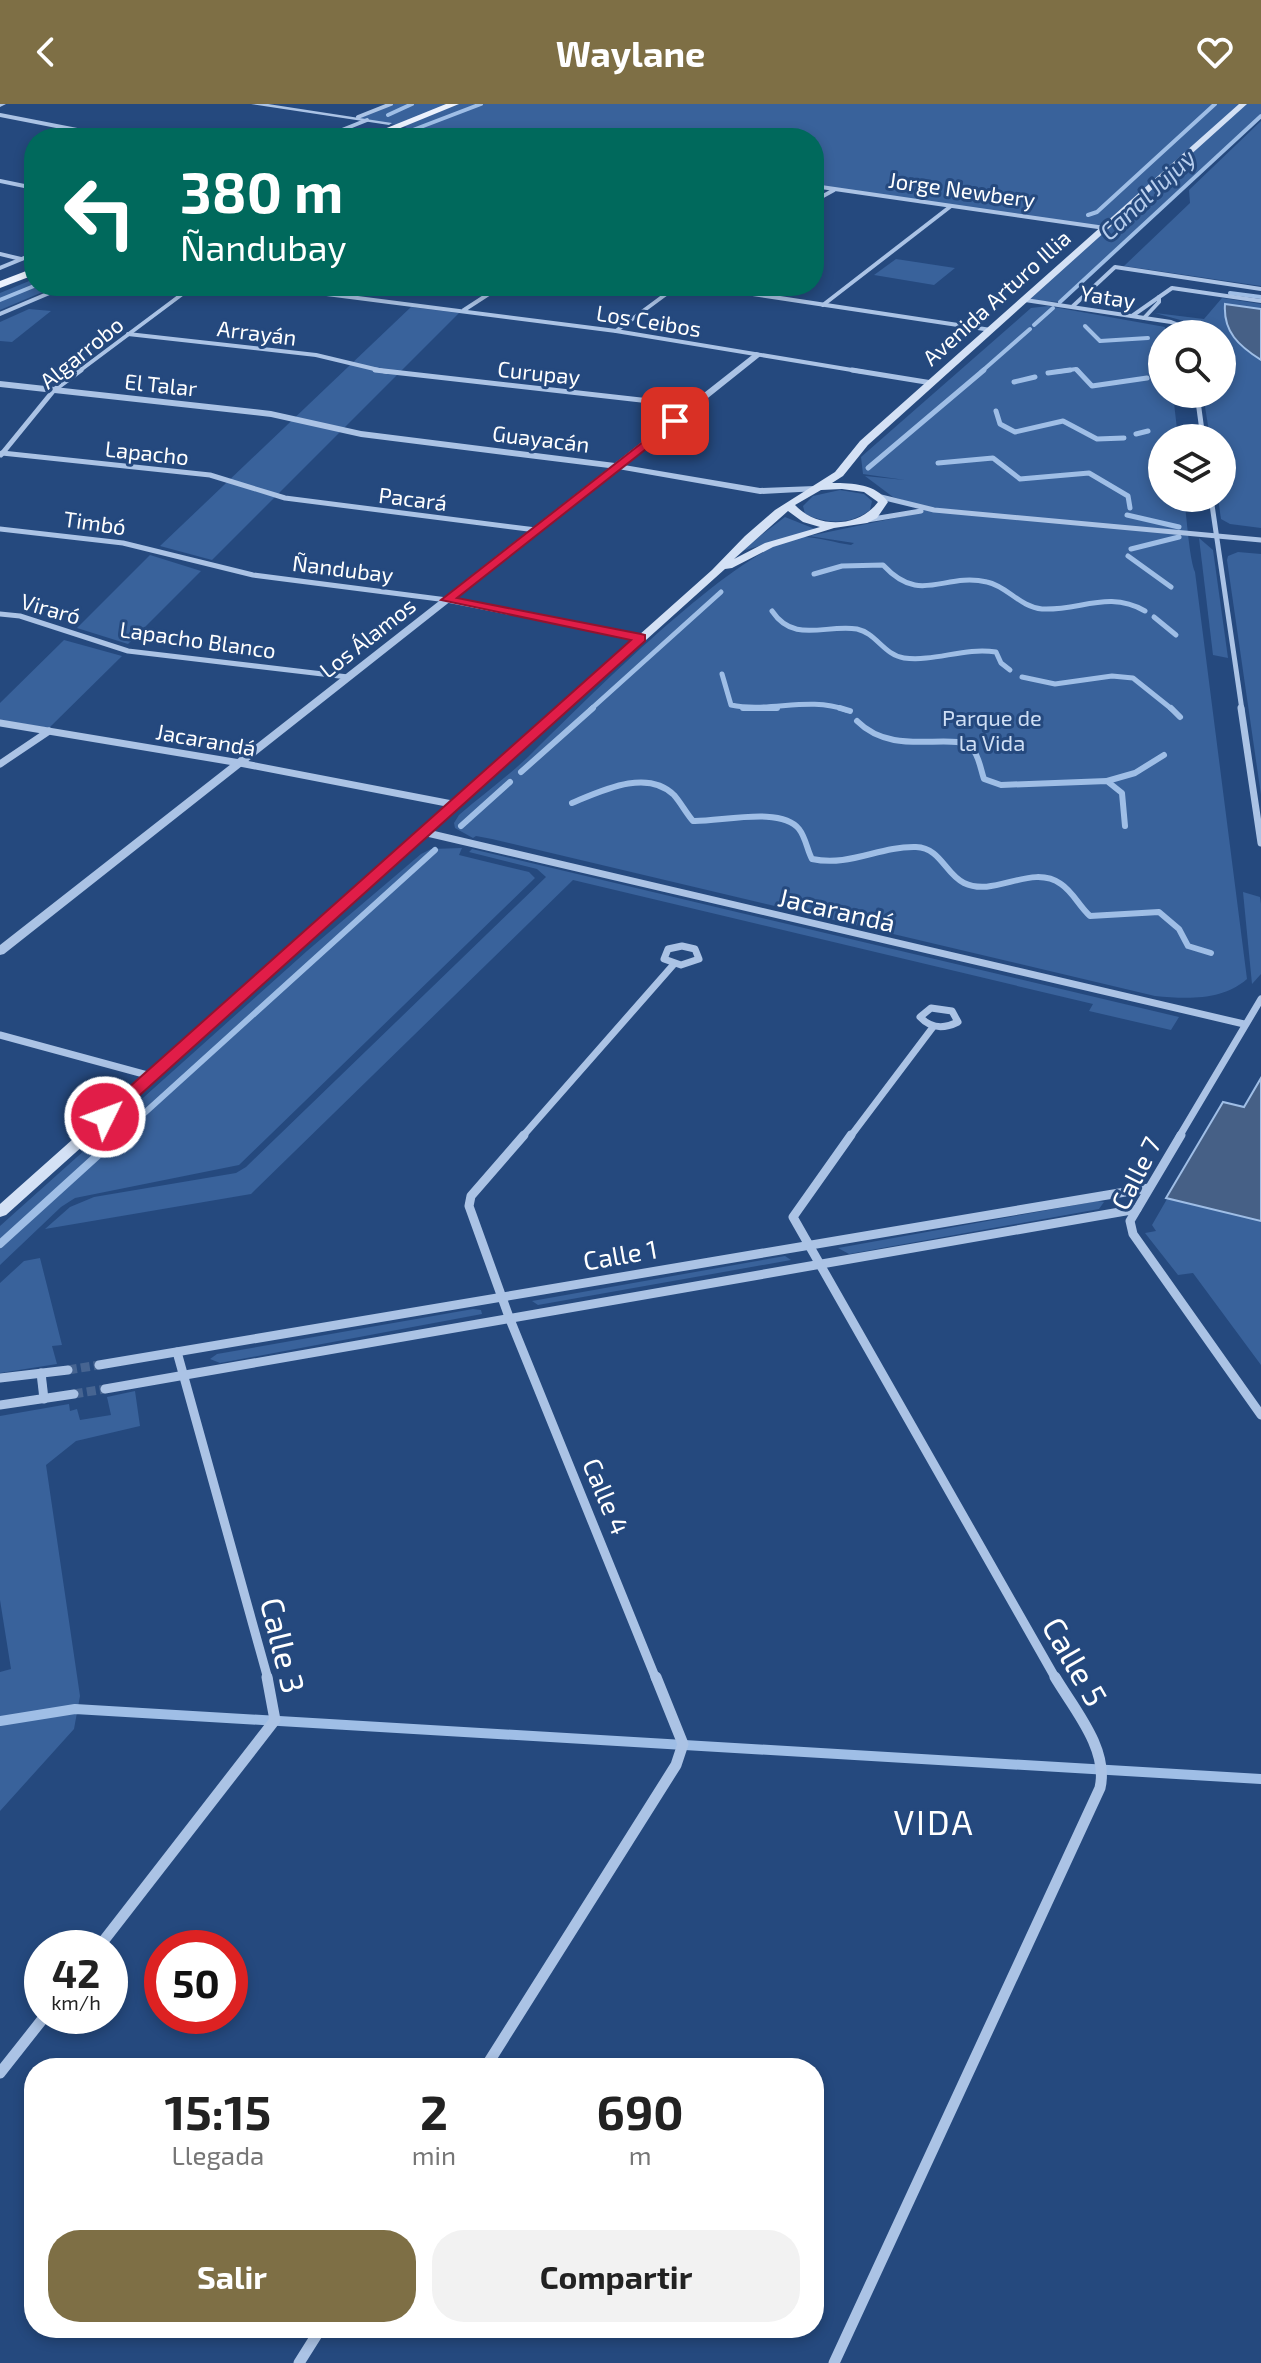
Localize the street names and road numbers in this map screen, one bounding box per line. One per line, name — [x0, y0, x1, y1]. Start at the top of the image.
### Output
street label: Jorge Newbery — [887, 166, 1037, 212]
street label: Avenida Arturo Illia — [917, 224, 1075, 370]
street label: Yatay — [1079, 279, 1138, 313]
street label: Los Ceibos — [595, 299, 703, 341]
street label: Algarrobo — [34, 311, 128, 393]
street label: Arrayán — [216, 314, 298, 350]
street label: Curupay — [496, 355, 582, 389]
street label: El Talar — [123, 367, 199, 401]
street label: Guayacán — [491, 419, 591, 457]
street label: Lapacho — [104, 435, 190, 469]
street label: Pacará — [377, 481, 449, 515]
street label: Timbó — [62, 505, 128, 539]
street label: Ñandubay — [291, 549, 395, 587]
street label: Viraró — [18, 587, 84, 629]
street label: Los Álamos — [314, 591, 420, 683]
street label: Lapacho Blanco — [118, 615, 278, 663]
street label: Jacarandá — [154, 717, 258, 761]
street label: Jacarandá — [775, 881, 899, 937]
street label: Calle 7 — [1104, 1131, 1166, 1215]
street label: Calle 1 — [581, 1232, 659, 1276]
street label: Calle 4 — [577, 1453, 637, 1539]
street label: Calle 3 — [254, 1593, 314, 1697]
street label: Calle 5 — [1035, 1610, 1117, 1712]

